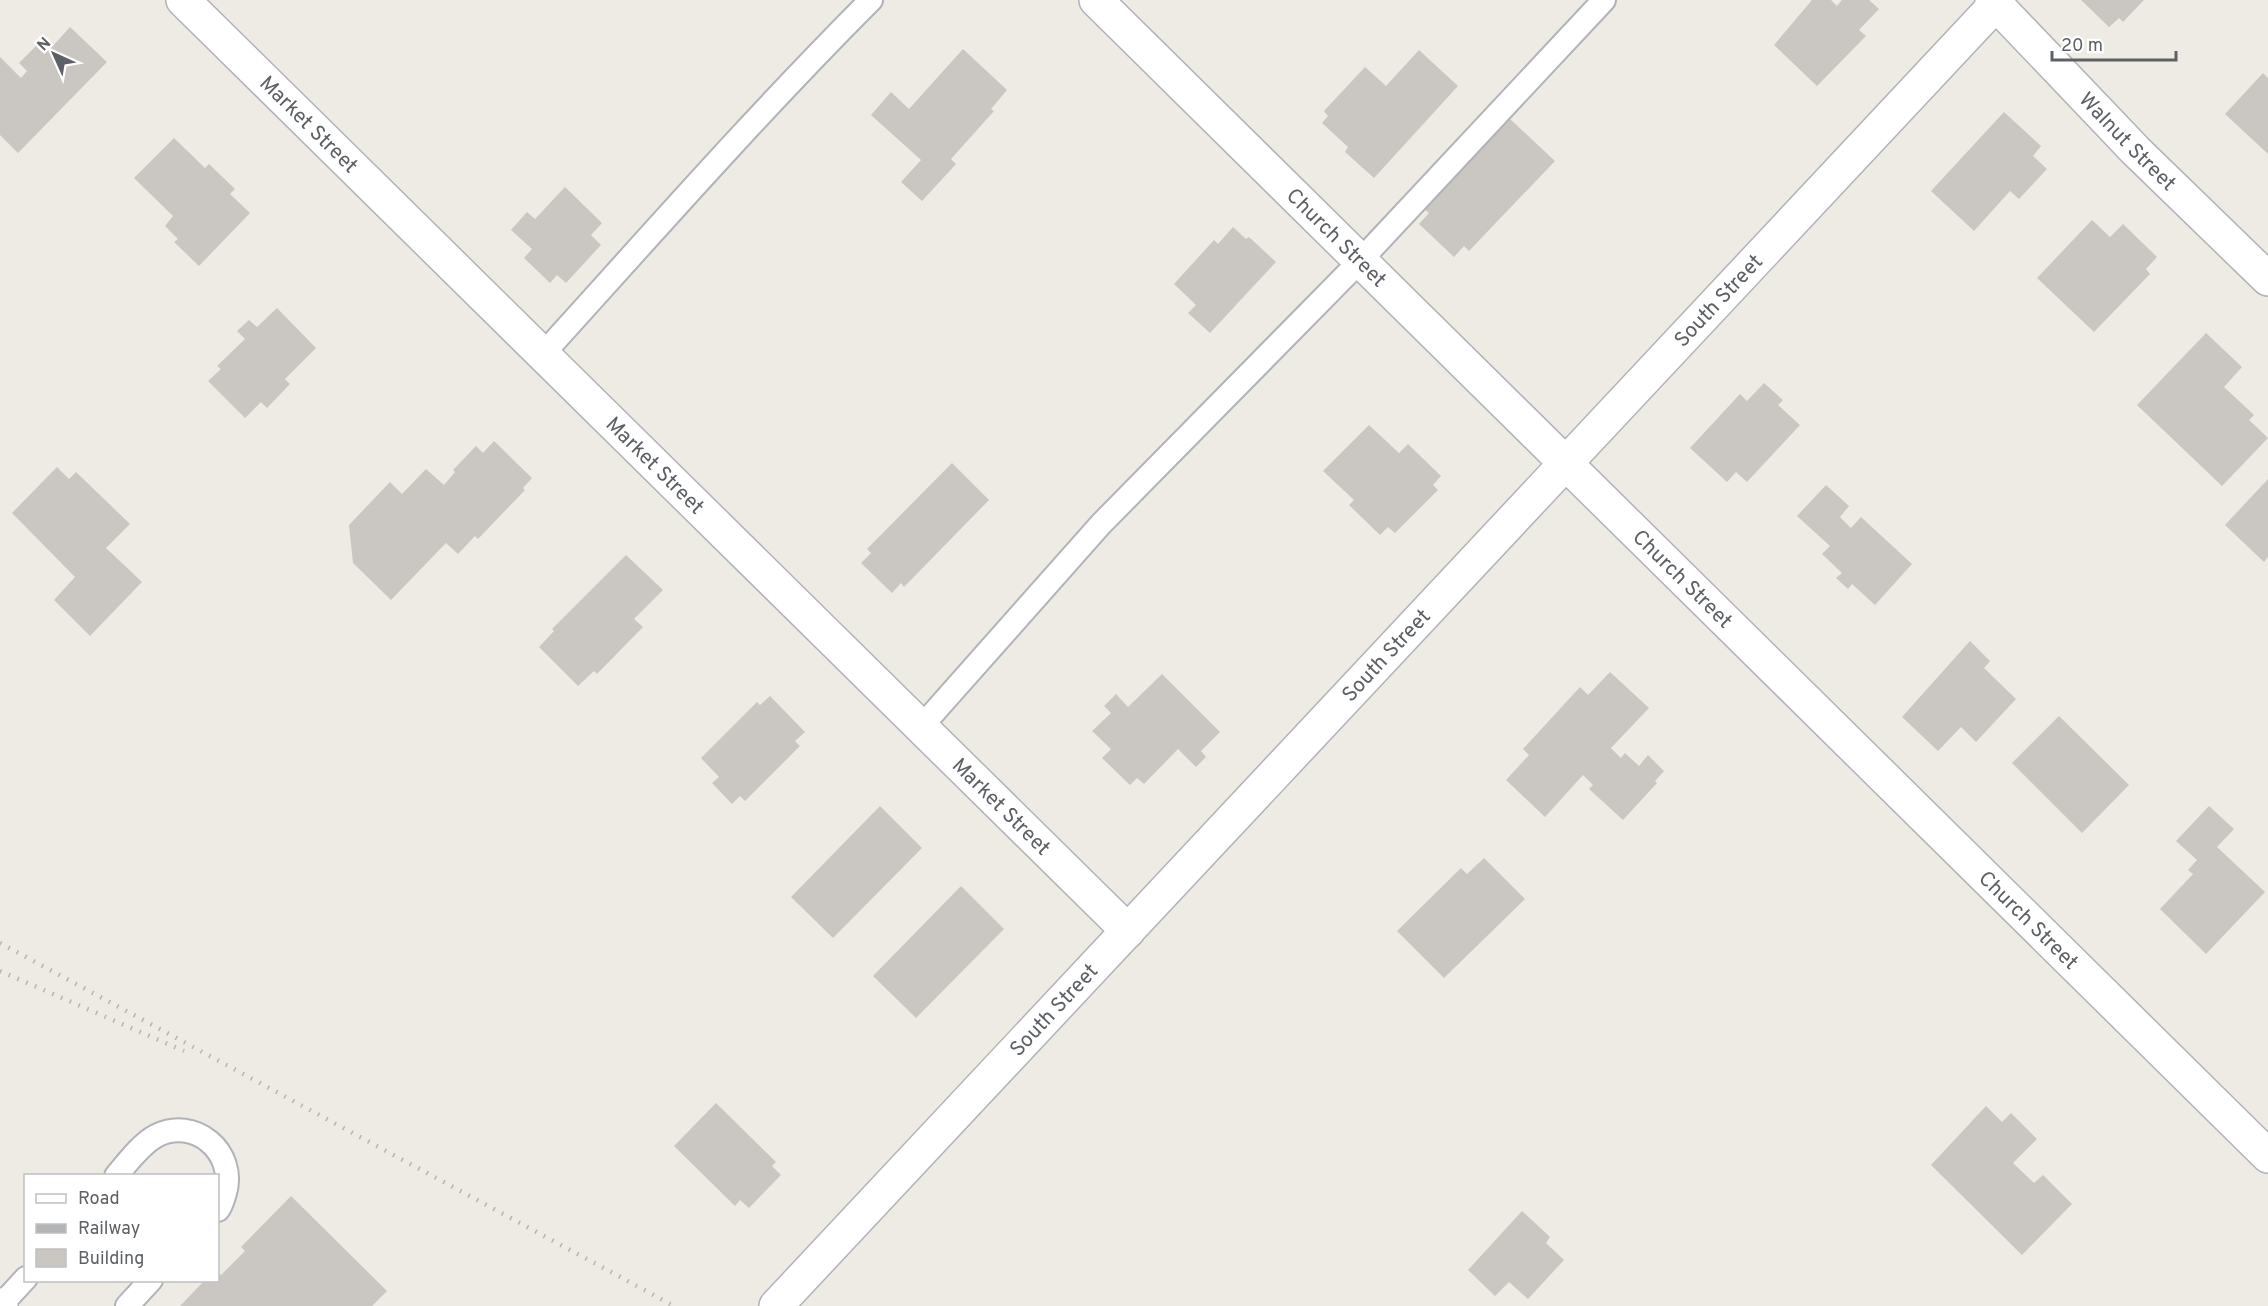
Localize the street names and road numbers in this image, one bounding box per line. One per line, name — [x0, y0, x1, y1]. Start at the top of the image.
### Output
street label: Market Street — [253, 71, 363, 180]
street label: Walnut Street — [2072, 87, 2181, 198]
street label: Church Street — [1280, 183, 1391, 294]
street label: South Street — [1669, 249, 1769, 354]
street label: Market Street — [599, 412, 709, 521]
street label: Church Street — [1626, 524, 1737, 635]
street label: South Street — [1337, 604, 1437, 708]
street label: Market Street — [945, 753, 1056, 862]
street label: Church Street — [1972, 866, 2083, 976]
street label: South Street — [1005, 959, 1105, 1063]

